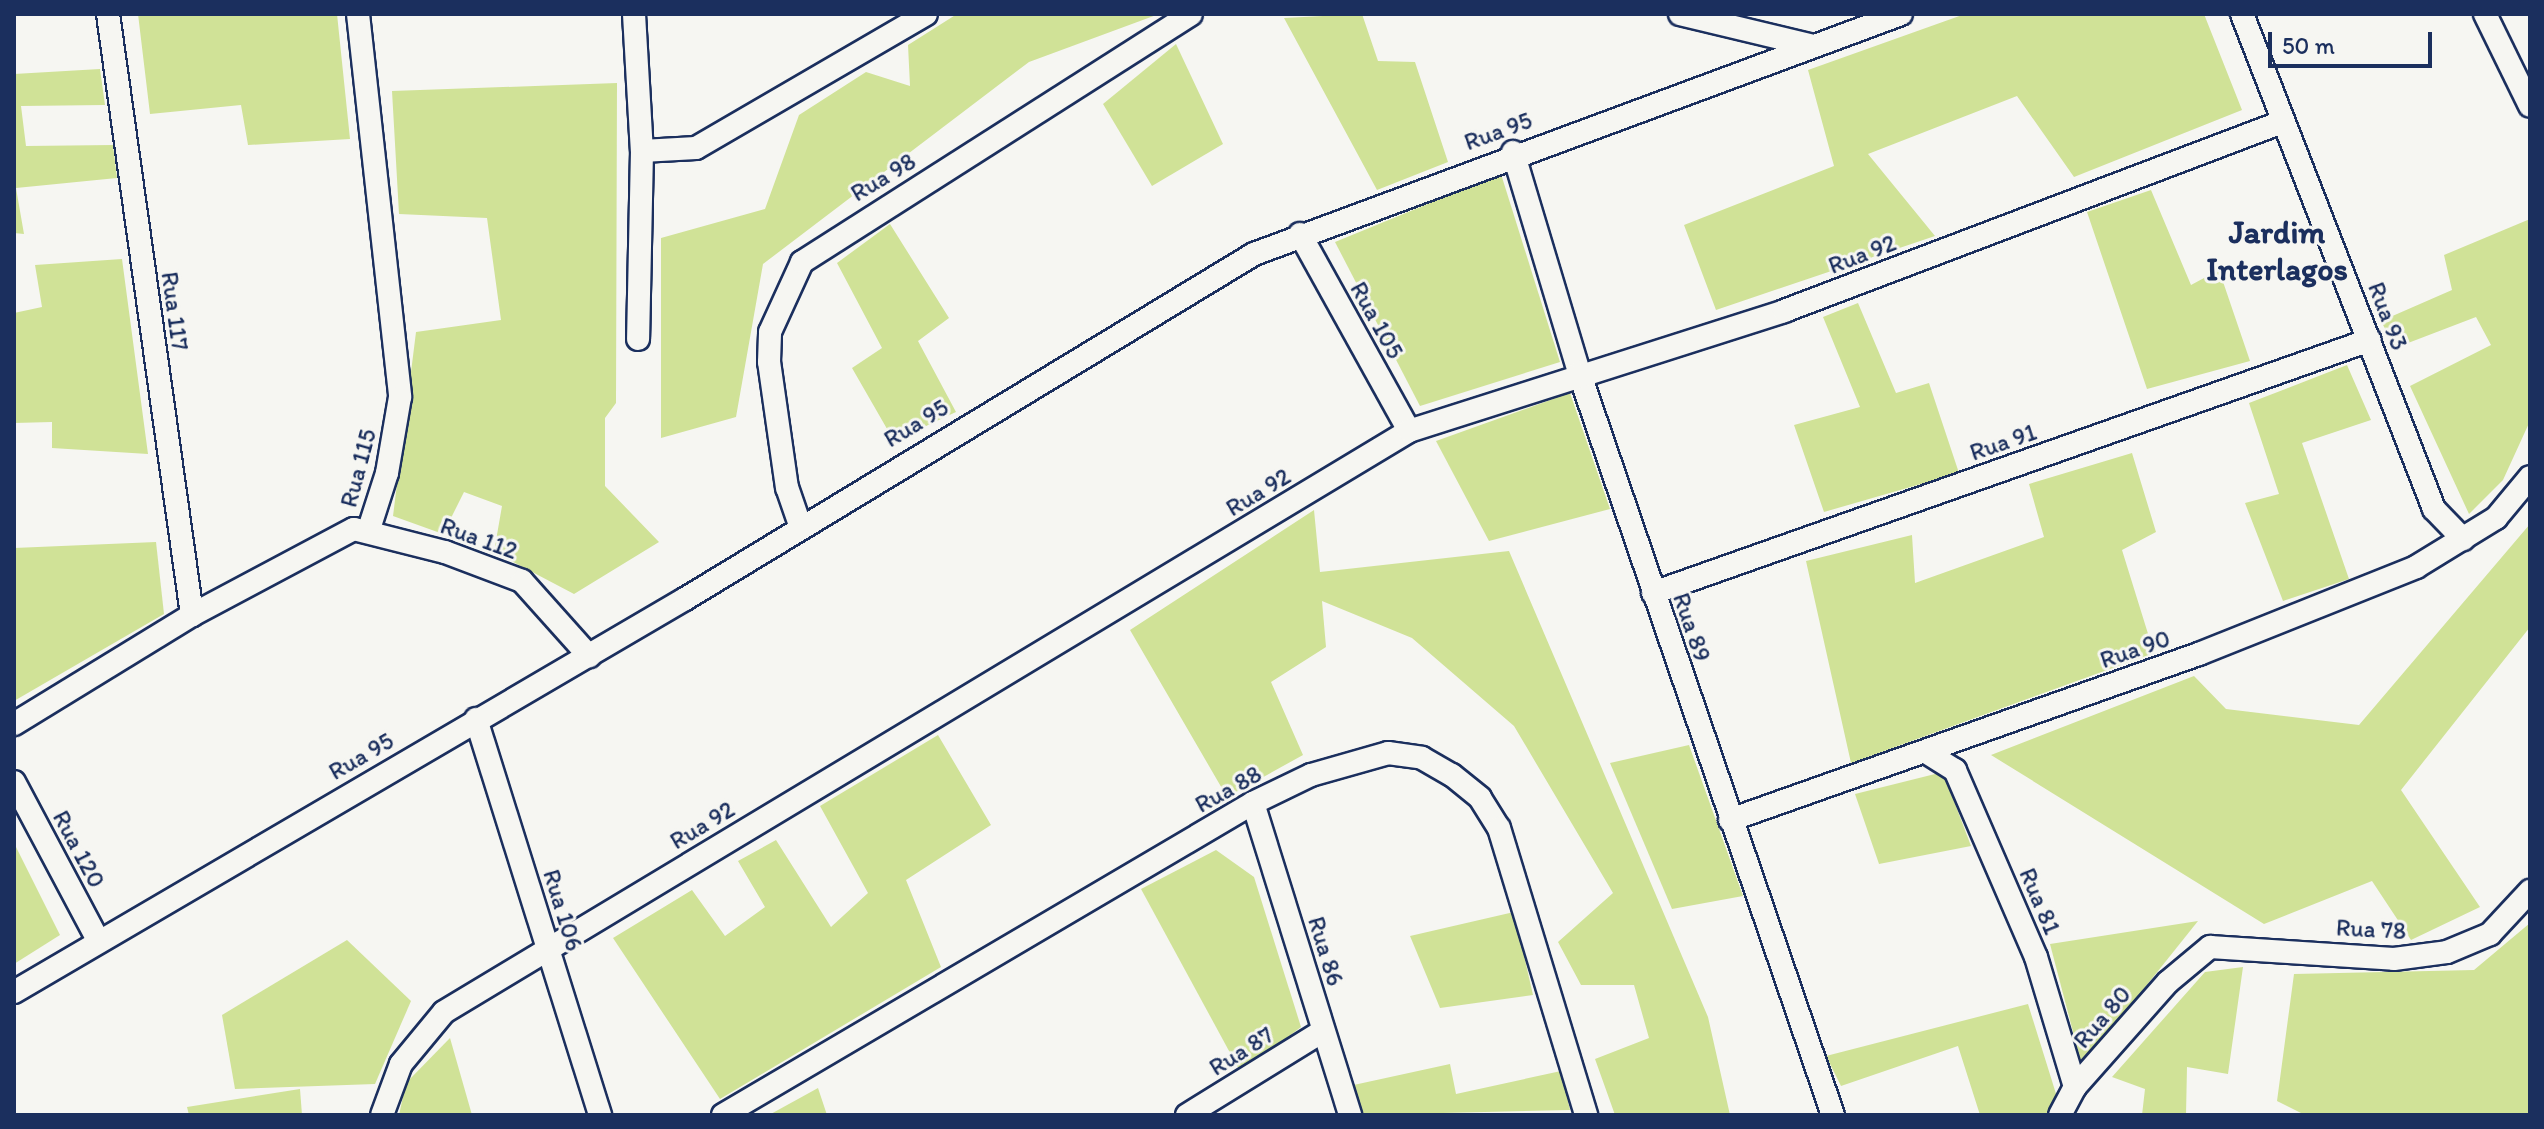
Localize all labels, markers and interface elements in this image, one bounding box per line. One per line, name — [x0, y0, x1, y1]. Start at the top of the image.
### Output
scale bar — [2272, 16, 2436, 66]
text: 50 m — [2282, 31, 2335, 60]
street label: Rua 95 — [1460, 105, 1536, 157]
street label: Rua 98 — [845, 146, 921, 208]
district label: Jardim Interlagos — [2206, 214, 2348, 289]
street label: Rua 92 — [1824, 228, 1900, 280]
street label: Rua 117 — [155, 270, 195, 352]
street label: Rua 105 — [1344, 277, 1410, 363]
street label: Rua 93 — [2362, 278, 2414, 354]
street label: Rua 95 — [879, 393, 953, 453]
street label: Rua 91 — [1966, 417, 2040, 467]
street label: Rua 115 — [334, 426, 382, 510]
street label: Rua 92 — [1221, 462, 1295, 522]
street label: Rua 112 — [437, 511, 521, 565]
street label: Rua 89 — [1667, 589, 1717, 665]
street label: Rua 90 — [2096, 624, 2174, 674]
street label: Rua 95 — [323, 726, 399, 786]
street label: Rua 88 — [1190, 759, 1266, 819]
street label: Rua 92 — [665, 795, 739, 855]
street label: Rua 120 — [47, 805, 111, 893]
street label: Rua 81 — [2013, 863, 2067, 939]
street label: Rua 106 — [537, 866, 589, 954]
street label: Rua 86 — [1302, 913, 1350, 989]
street label: Rua 78 — [2335, 913, 2407, 945]
street label: Rua 80 — [2067, 980, 2137, 1054]
street label: Rua 87 — [1204, 1020, 1278, 1082]

